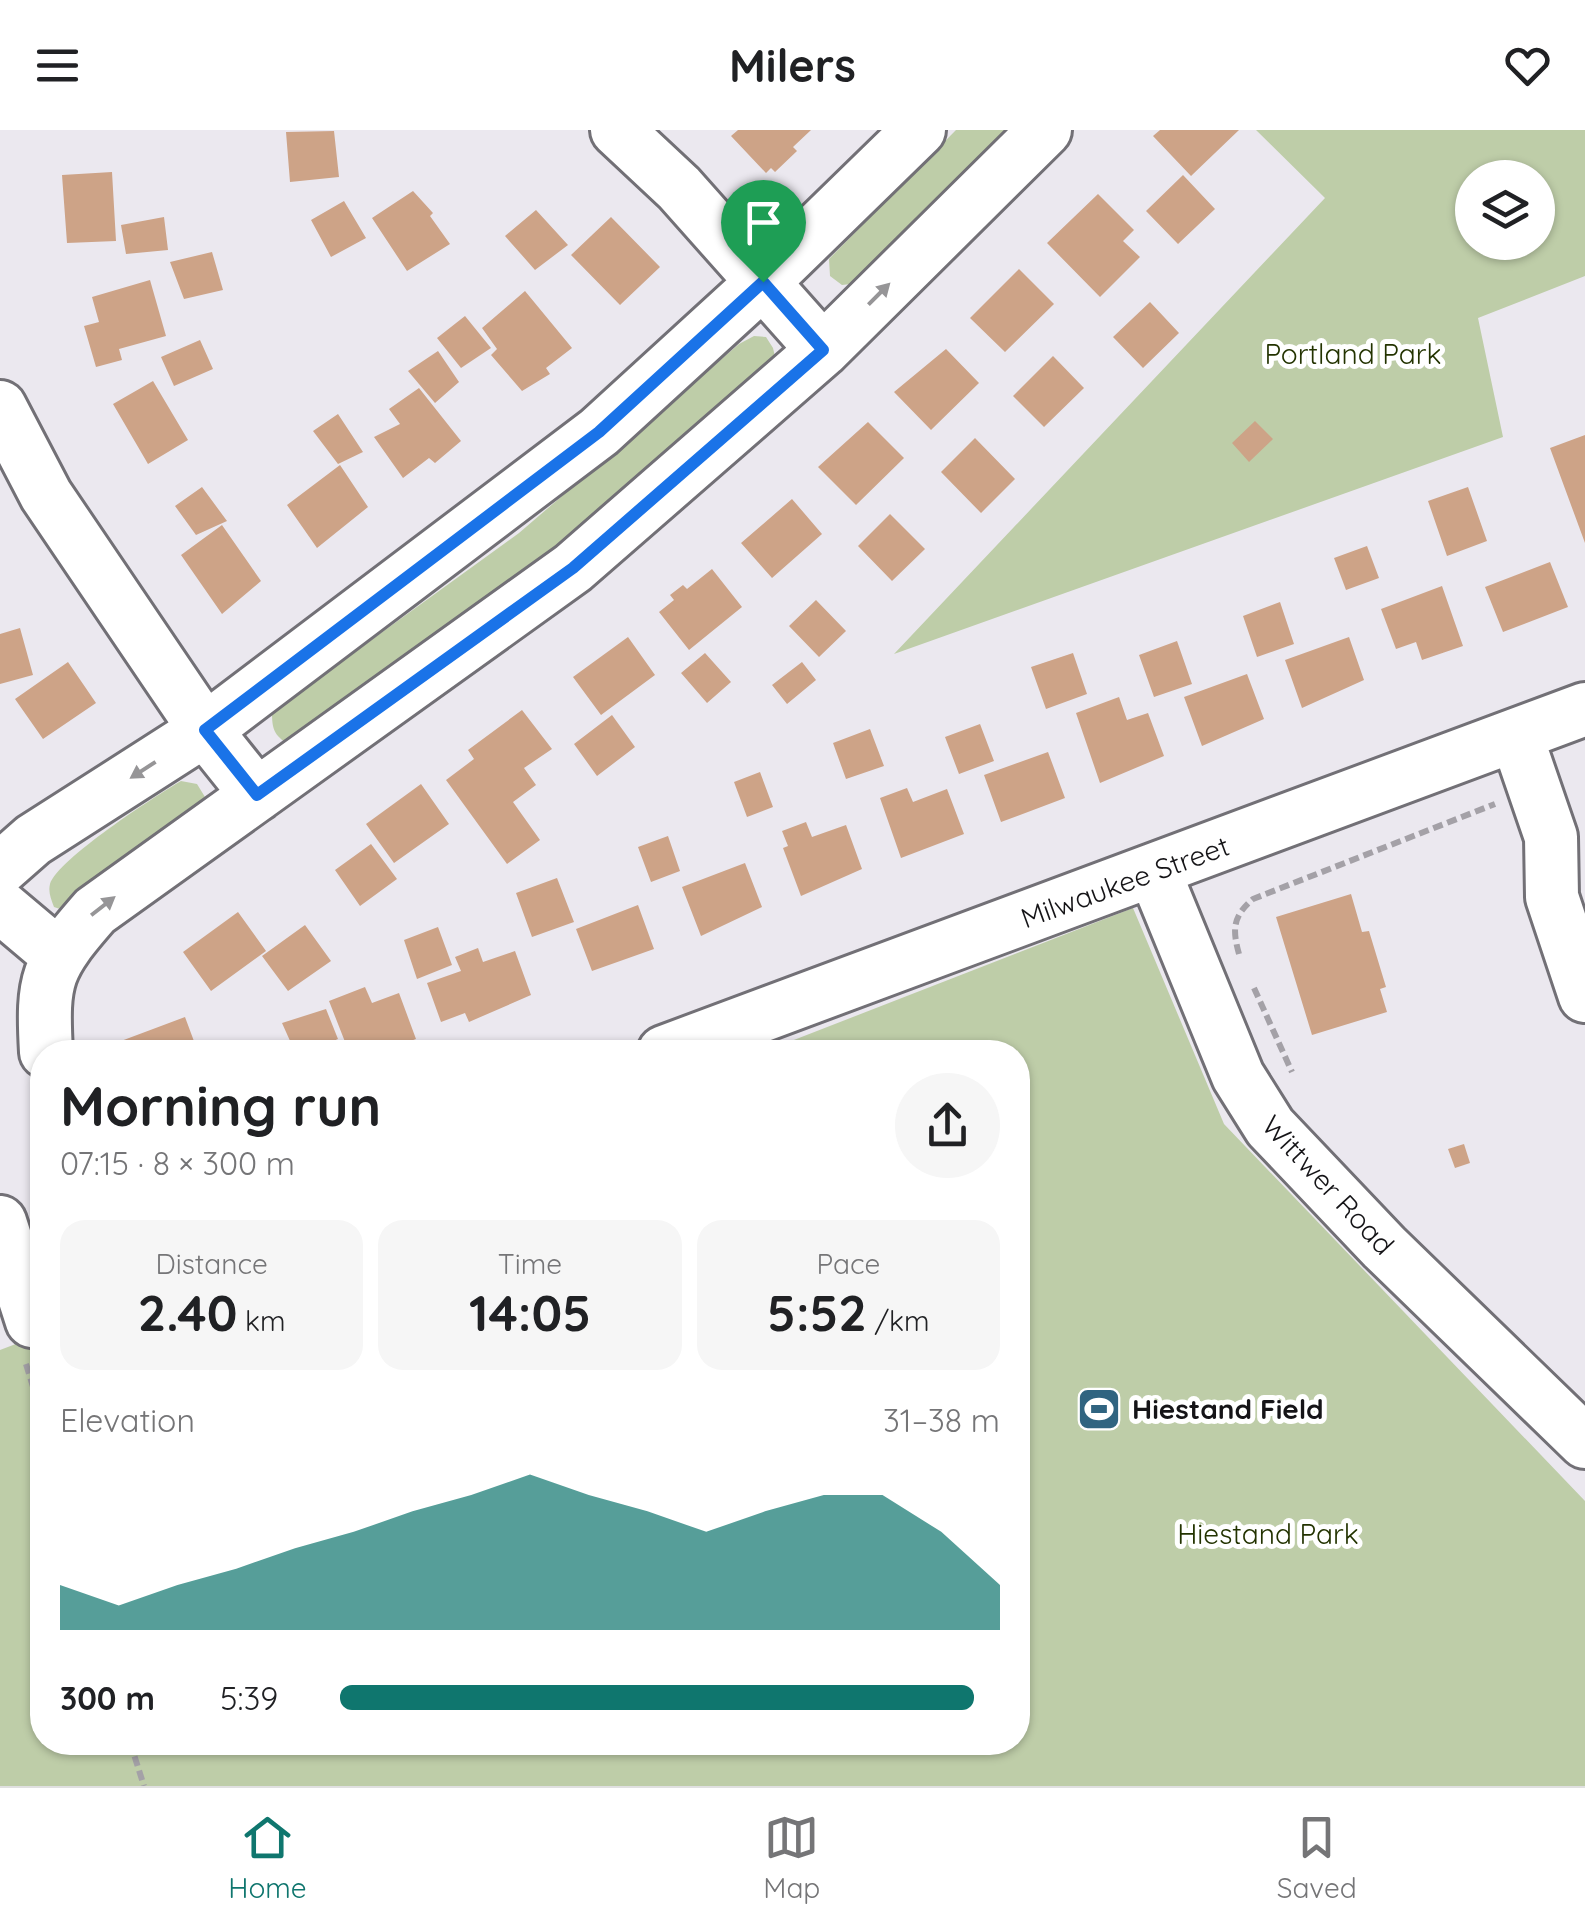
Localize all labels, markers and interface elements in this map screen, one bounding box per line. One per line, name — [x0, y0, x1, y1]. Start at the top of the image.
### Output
text: Milers — [729, 37, 856, 93]
icon: menu — [30, 38, 85, 93]
icon: heart — [1500, 38, 1555, 93]
map controls — [1455, 160, 1555, 260]
button: layers — [1455, 160, 1555, 260]
pin — [721, 180, 806, 283]
icon: arrive — [736, 195, 791, 250]
one-way arrow — [867, 282, 891, 306]
park label: Portland Park — [1264, 336, 1442, 371]
one-way arrow — [129, 760, 157, 778]
street label: Milwaukee Street — [1016, 828, 1234, 935]
one-way arrow — [91, 896, 116, 917]
text: Morning run — [60, 1071, 381, 1140]
button: share — [895, 1073, 1000, 1178]
street label: Wittwer Road — [1255, 1108, 1402, 1262]
text: 07:15 · 8 × 300 m — [60, 1143, 295, 1183]
text: Distance — [156, 1246, 268, 1281]
text: Time — [498, 1246, 562, 1281]
text: Pace — [816, 1246, 880, 1281]
text: 2.40 — [138, 1281, 237, 1344]
text: 14:05 — [469, 1281, 591, 1344]
text: 5:52 — [767, 1281, 867, 1344]
text: km — [237, 1303, 286, 1338]
text: /km — [867, 1303, 930, 1338]
sports icon: Hiestand Field — [1076, 1386, 1122, 1432]
place label: Hiestand Field — [1132, 1391, 1324, 1426]
text: Elevation — [60, 1400, 195, 1440]
text: 31–38 m — [883, 1400, 1000, 1440]
park label: Hiestand Park — [1177, 1516, 1359, 1551]
text: 300 m — [60, 1678, 155, 1718]
text: 5:39 — [220, 1678, 278, 1718]
tab: Home — [228, 1810, 307, 1905]
tab: Map — [763, 1810, 820, 1905]
tab: Saved — [1277, 1810, 1357, 1905]

